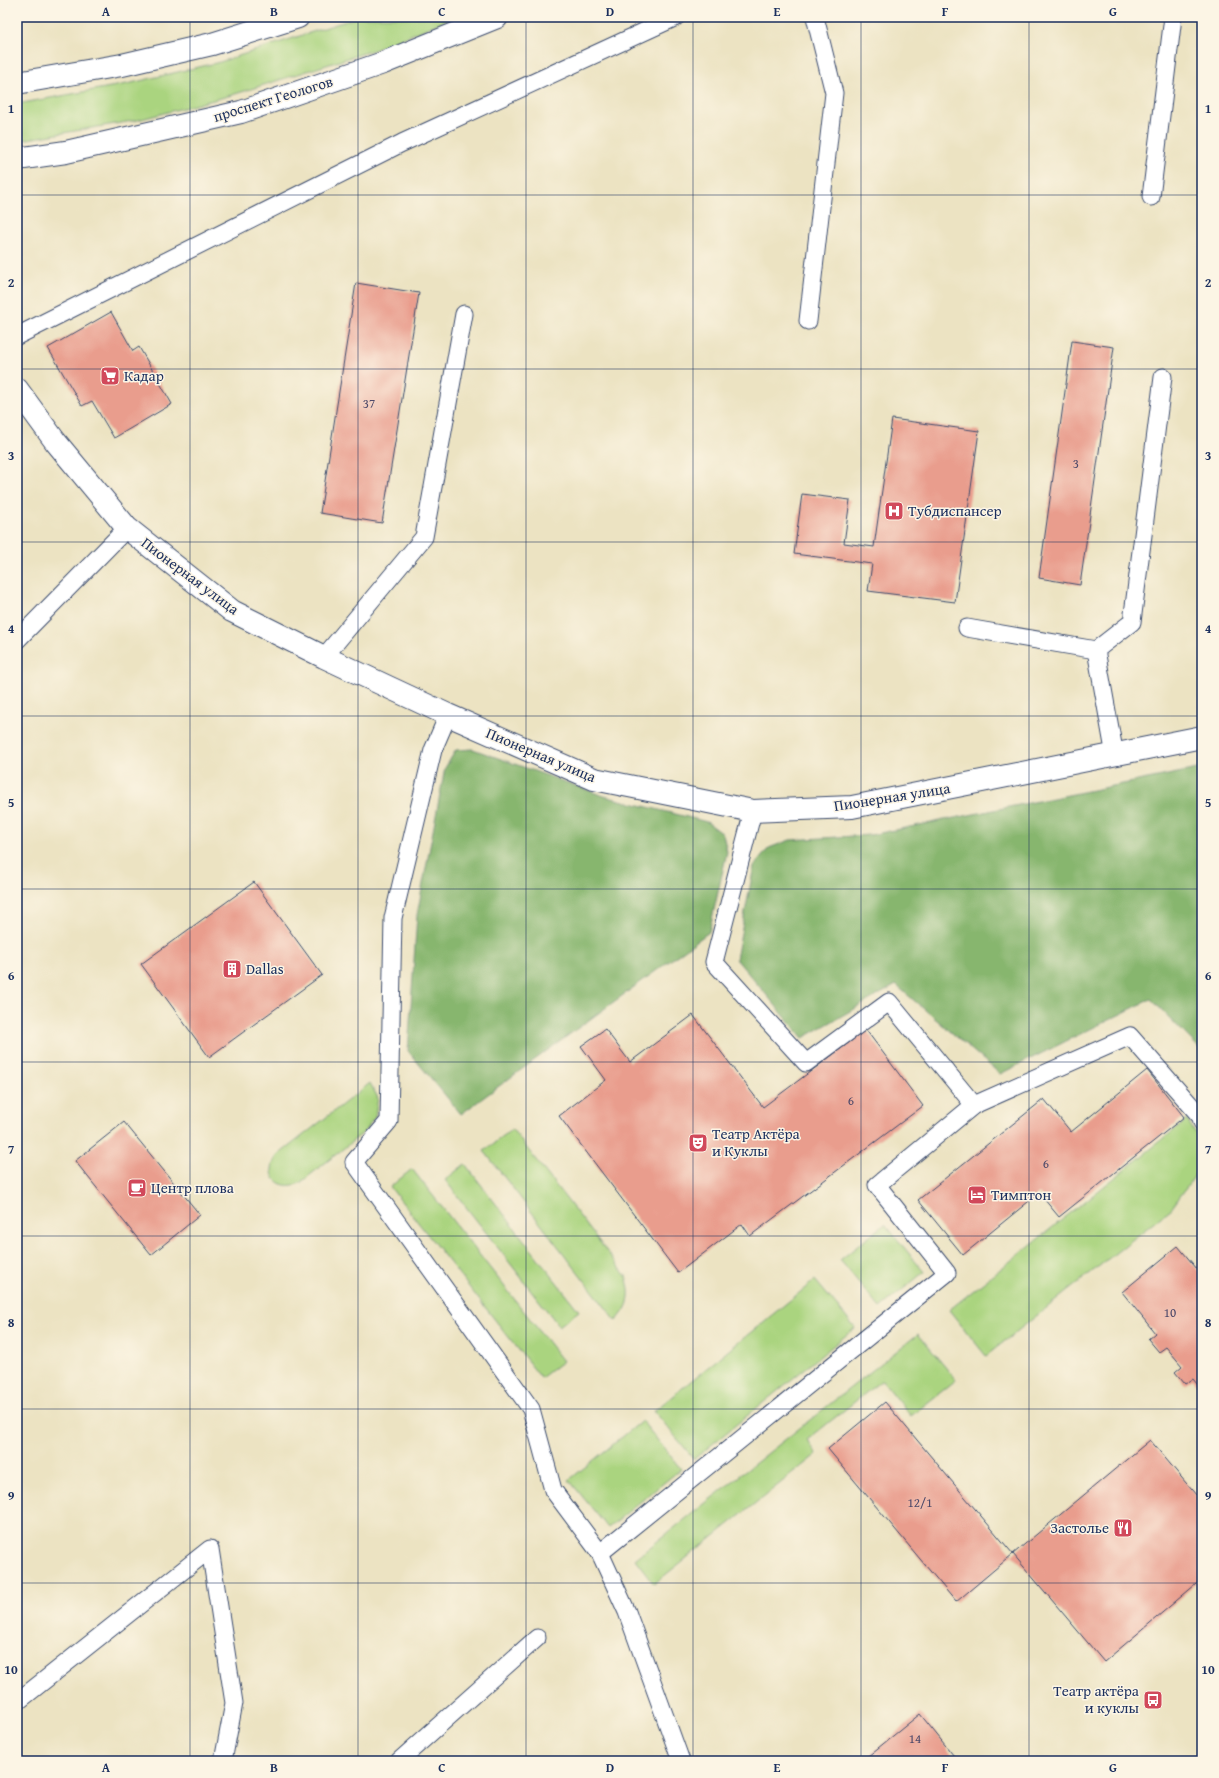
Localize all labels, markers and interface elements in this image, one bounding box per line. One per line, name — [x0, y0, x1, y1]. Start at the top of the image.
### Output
text: A — [102, 2, 111, 21]
text: B — [270, 2, 278, 21]
text: C — [438, 2, 446, 21]
text: D — [606, 2, 614, 21]
text: E — [774, 2, 781, 21]
text: F — [942, 2, 949, 21]
text: G — [1109, 2, 1117, 21]
street label: проспект Геологов — [211, 70, 335, 127]
text: 1 — [8, 99, 14, 118]
text: 1 — [1205, 99, 1211, 118]
text: 2 — [8, 273, 15, 292]
text: 2 — [1205, 273, 1212, 292]
supermarket icon: Кадар — [99, 365, 121, 387]
place label: Кадар — [124, 365, 164, 386]
house number: 37 — [363, 394, 375, 413]
text: 3 — [8, 446, 14, 465]
text: 3 — [1205, 446, 1211, 465]
house number: 3 — [1073, 454, 1079, 473]
hospital icon: Тубдиспансер — [883, 500, 905, 522]
place label: Тубдиспансер — [908, 500, 1002, 521]
street label: Пионерная улица — [137, 532, 244, 620]
text: 4 — [8, 619, 15, 638]
text: 4 — [1205, 619, 1212, 638]
street label: Пионерная улица — [483, 722, 600, 787]
street label: Пионерная улица — [832, 777, 952, 816]
text: 5 — [8, 793, 15, 812]
text: 5 — [1205, 793, 1212, 812]
building icon: Dallas — [221, 958, 243, 980]
place label: Dallas — [246, 958, 284, 979]
text: 6 — [8, 966, 15, 985]
text: 6 — [1205, 966, 1212, 985]
house number: 6 — [848, 1091, 854, 1110]
place label: Театр Актёра и Куклы — [712, 1123, 801, 1161]
theatre icon: Театр Актёра и Куклы — [687, 1132, 709, 1154]
text: 7 — [8, 1140, 15, 1159]
text: 7 — [1205, 1140, 1212, 1159]
house number: 6 — [1043, 1154, 1049, 1173]
cafe icon: Центр плова — [126, 1177, 148, 1199]
place label: Центр плова — [151, 1177, 235, 1198]
hotel icon: Тимптон — [966, 1184, 988, 1206]
place label: Тимптон — [991, 1184, 1051, 1205]
house number: 10 — [1164, 1303, 1176, 1322]
text: 8 — [8, 1313, 15, 1332]
text: 8 — [1205, 1313, 1212, 1332]
text: 9 — [8, 1486, 15, 1505]
text: 9 — [1205, 1486, 1212, 1505]
house number: 12/1 — [908, 1493, 932, 1512]
place label: Застолье — [1050, 1517, 1109, 1538]
restaurant icon: Застолье — [1112, 1517, 1134, 1539]
text: 10 — [4, 1660, 18, 1679]
text: 10 — [1201, 1660, 1215, 1679]
place label: Театр актёра и куклы — [1053, 1680, 1140, 1718]
bus stop icon: Театр актёра и куклы — [1142, 1689, 1164, 1711]
house number: 14 — [909, 1729, 921, 1748]
text: A — [102, 1758, 111, 1777]
text: B — [270, 1758, 278, 1777]
text: C — [438, 1758, 446, 1777]
text: D — [606, 1758, 614, 1777]
text: E — [774, 1758, 781, 1777]
text: F — [942, 1758, 949, 1777]
text: G — [1109, 1758, 1117, 1777]

